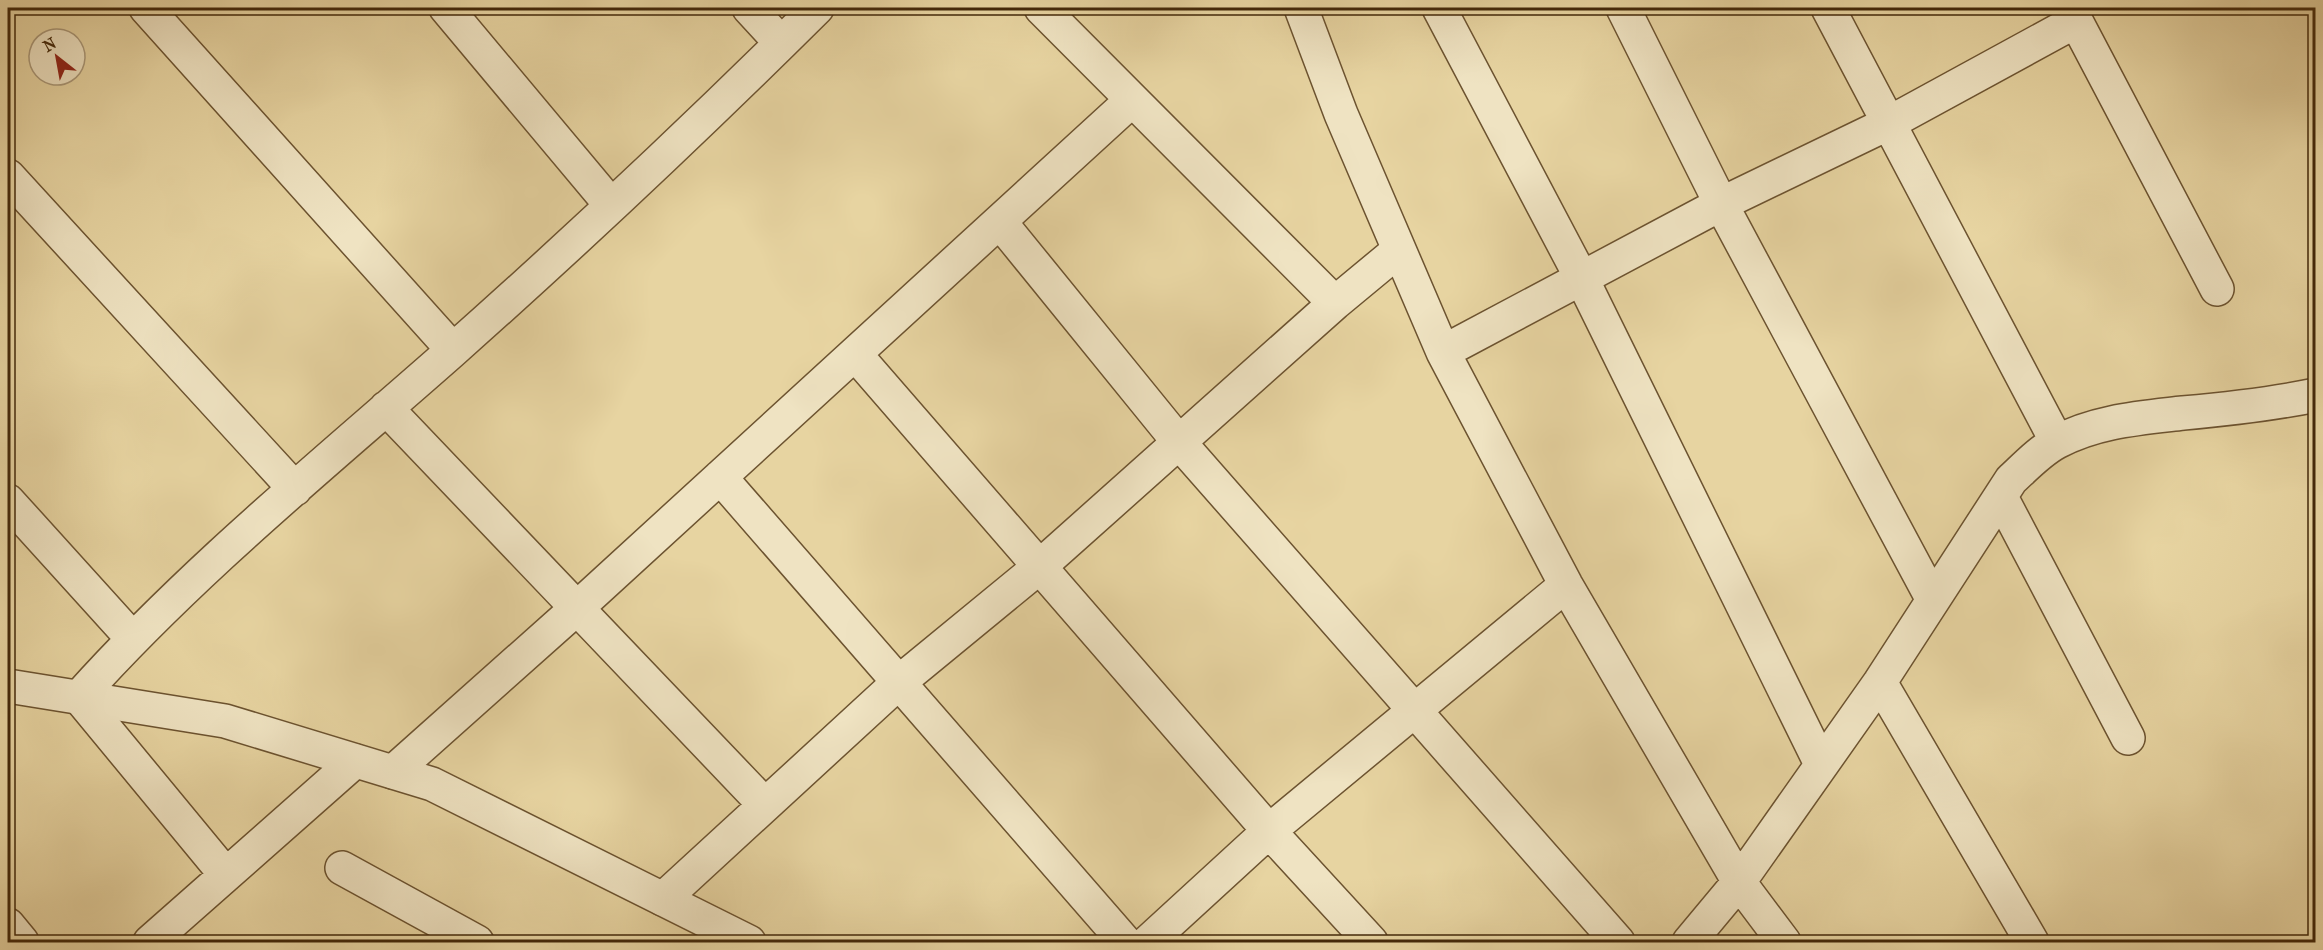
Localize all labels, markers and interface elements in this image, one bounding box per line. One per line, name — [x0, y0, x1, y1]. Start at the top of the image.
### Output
north arrow — [27, 27, 87, 87]
text: N — [39, 33, 60, 56]

